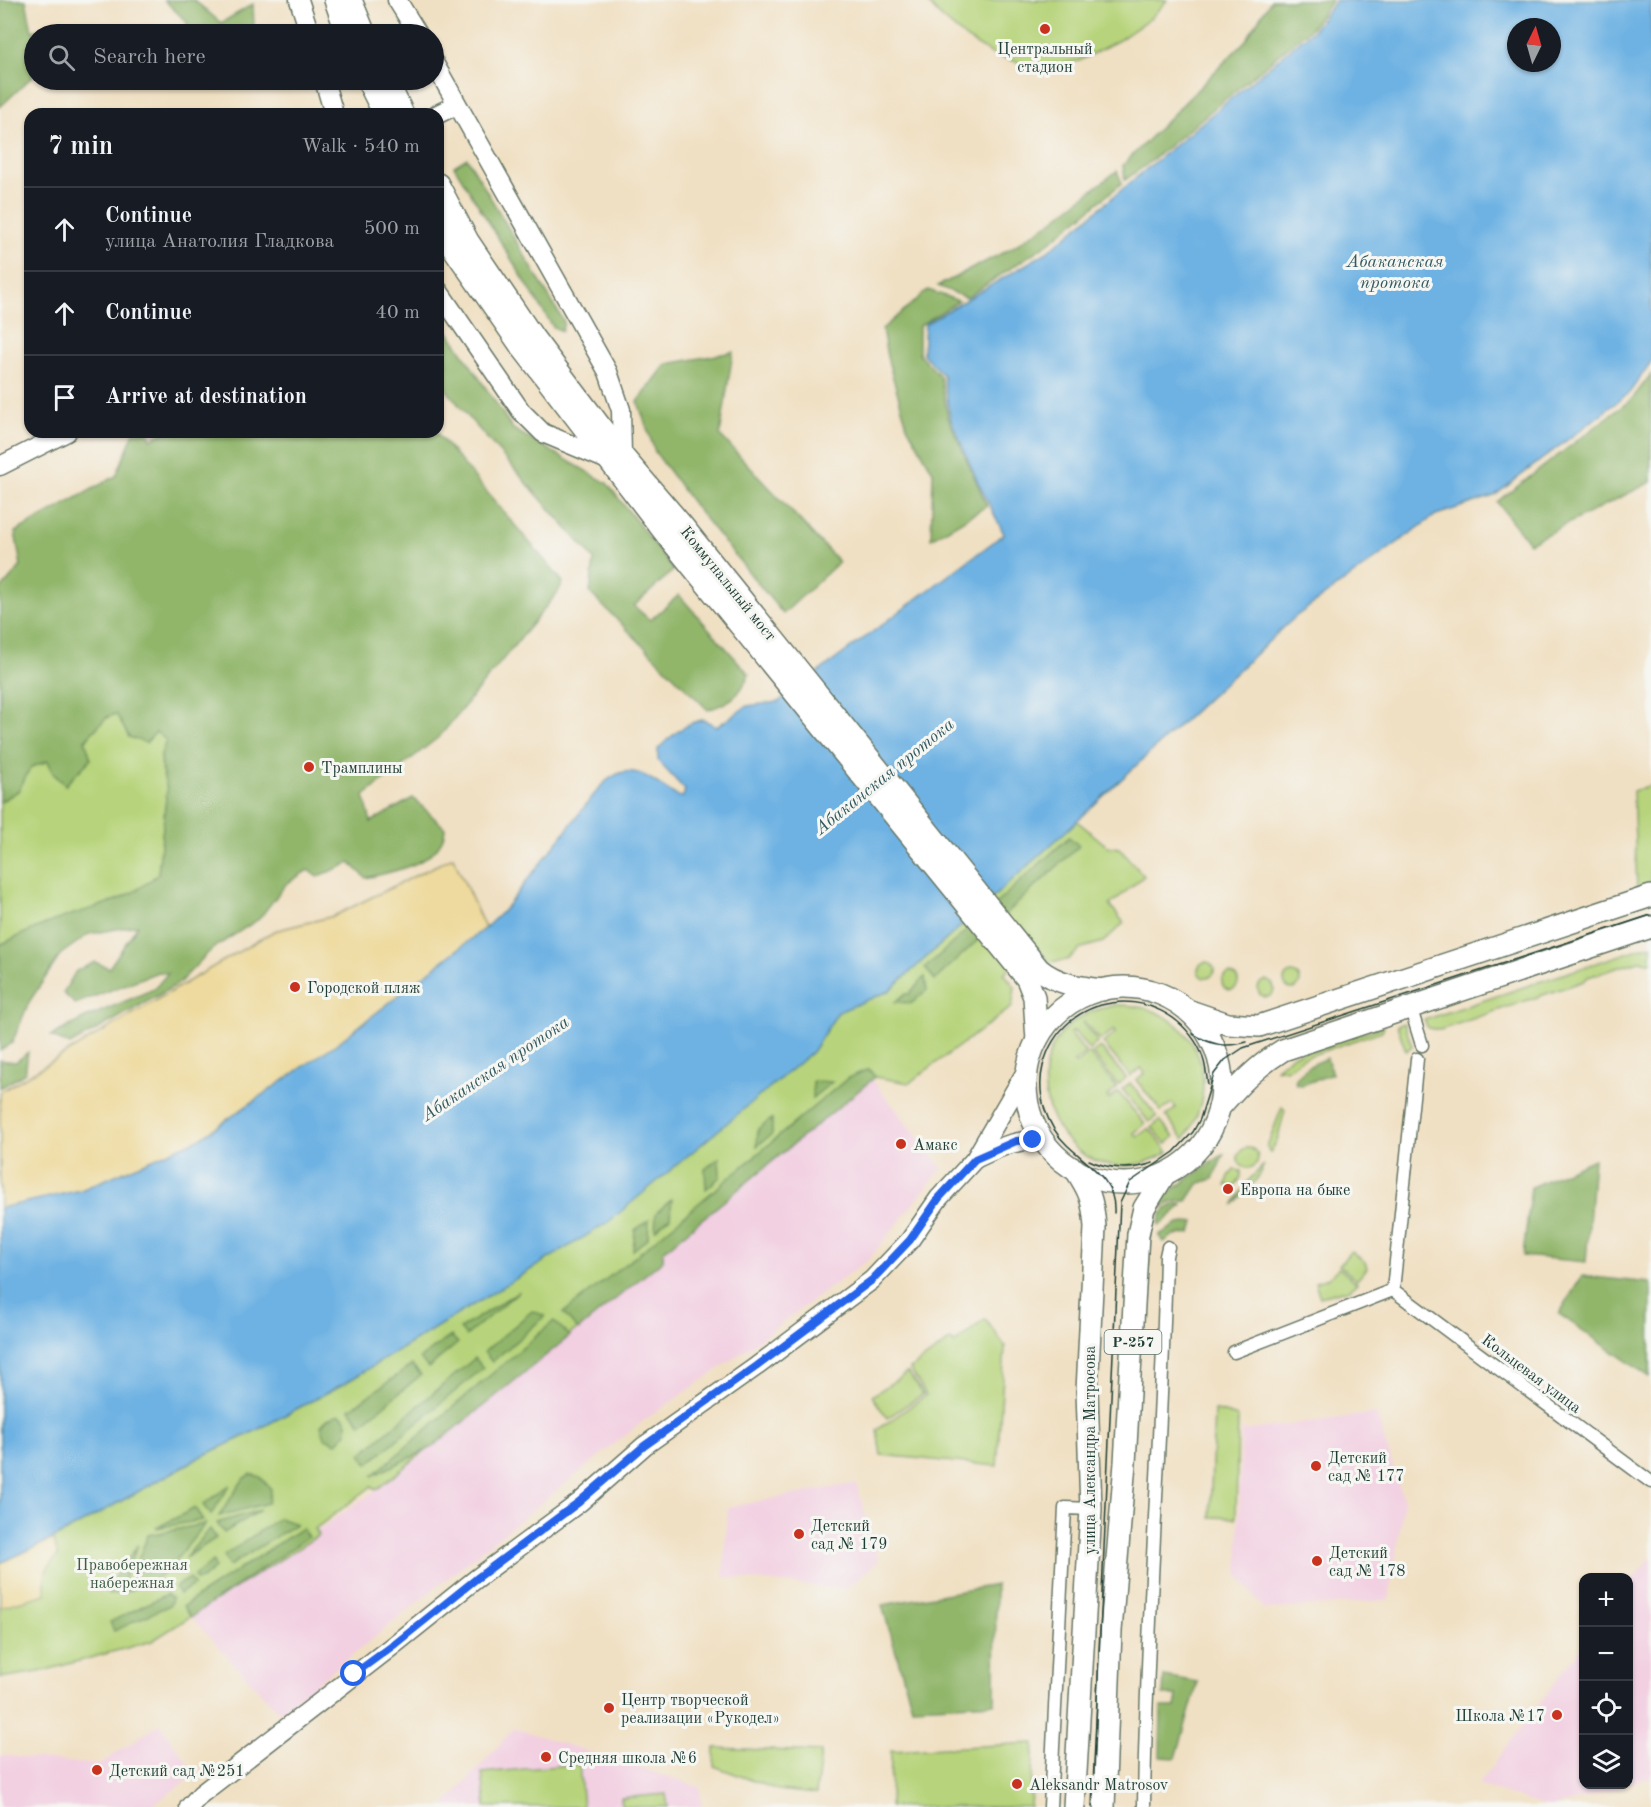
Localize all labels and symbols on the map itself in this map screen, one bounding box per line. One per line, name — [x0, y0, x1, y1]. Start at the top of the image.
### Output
north arrow — [1507, 18, 1561, 72]
marker: Центральный стадион — [1038, 22, 1052, 36]
place label: Центральный стадион — [997, 42, 1093, 76]
water label: Абаканская протока — [1345, 253, 1444, 292]
street label: Коммунальный мост — [677, 524, 778, 644]
water label: Абаканская протока — [811, 715, 958, 839]
marker: Трамплины — [302, 760, 316, 774]
place label: Трамплины — [321, 761, 403, 777]
marker: Городской пляж — [288, 980, 302, 994]
place label: Городской пляж — [307, 981, 421, 997]
water label: Абаканская протока — [418, 1013, 573, 1125]
route end — [1019, 1126, 1045, 1152]
marker: Амакс — [894, 1137, 908, 1151]
place label: Амакс — [913, 1138, 957, 1154]
marker: Европа на быке — [1221, 1182, 1235, 1196]
place label: Европа на быке — [1240, 1183, 1350, 1199]
road number: Р-257 — [1104, 1330, 1162, 1354]
street label: Кольцевая улица — [1478, 1332, 1583, 1417]
street label: улица Александра Матросова — [1083, 1345, 1099, 1554]
place label: Детский сад № 177 — [1328, 1451, 1405, 1485]
marker: Детский сад № 177 — [1309, 1459, 1323, 1473]
place label: Детский сад № 179 — [811, 1519, 888, 1553]
marker: Детский сад № 179 — [792, 1527, 806, 1541]
place label: Детский сад № 178 — [1329, 1546, 1406, 1580]
marker: Детский сад № 178 — [1310, 1554, 1324, 1568]
park label: Правобережная набережная — [76, 1558, 188, 1592]
route start — [340, 1660, 366, 1686]
place label: Центр творческой реализации «Рукодел» — [621, 1693, 780, 1727]
marker: Центр творческой реализации «Рукодел» — [602, 1701, 616, 1715]
marker: Школа №17 — [1550, 1708, 1564, 1722]
place label: Школа №17 — [1455, 1709, 1545, 1725]
marker: Средняя школа №6 — [539, 1750, 553, 1764]
place label: Средняя школа №6 — [558, 1751, 697, 1767]
marker: Детский сад №251 — [90, 1763, 104, 1777]
place label: Детский сад №251 — [109, 1764, 245, 1780]
marker: Aleksandr Matrosov — [1010, 1777, 1024, 1791]
place label: Aleksandr Matrosov — [1029, 1778, 1169, 1794]

